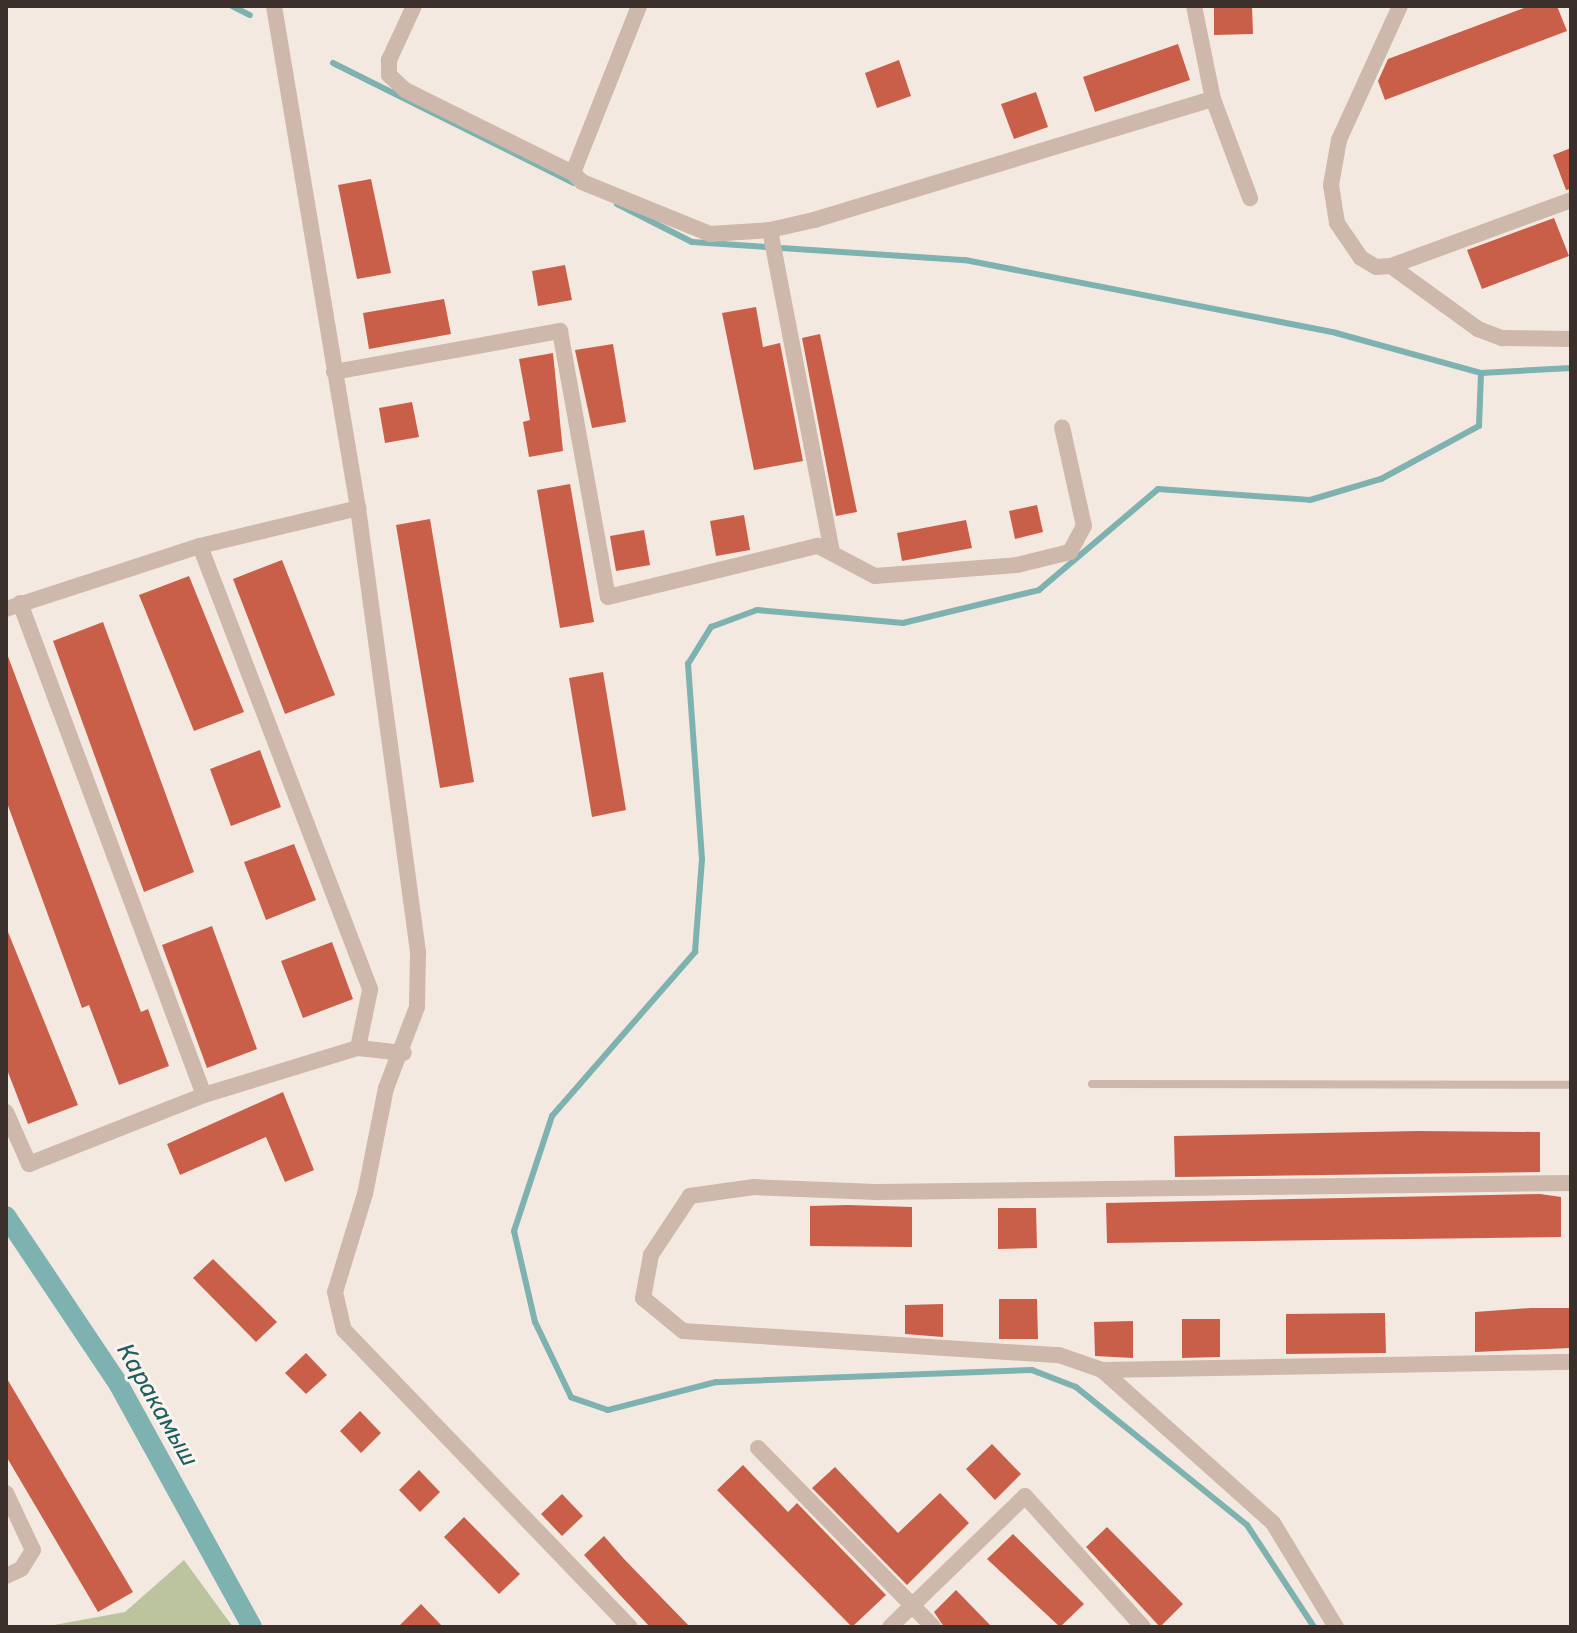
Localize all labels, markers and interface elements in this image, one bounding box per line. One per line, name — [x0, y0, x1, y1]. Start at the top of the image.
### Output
water label: Каракамыш — [110, 1338, 204, 1472]

